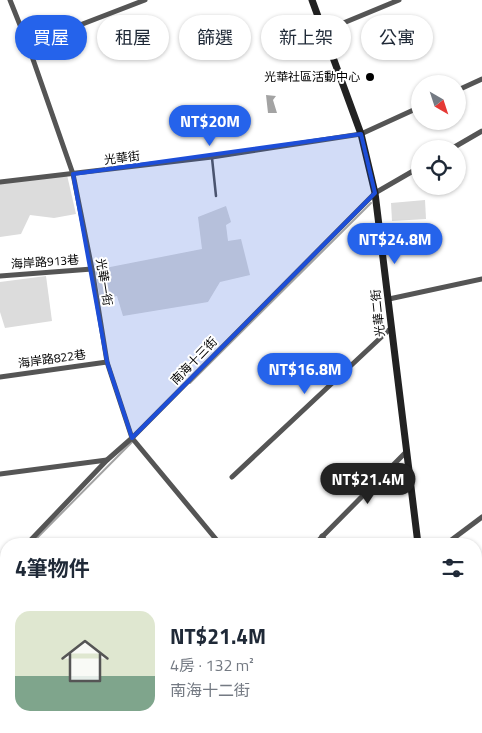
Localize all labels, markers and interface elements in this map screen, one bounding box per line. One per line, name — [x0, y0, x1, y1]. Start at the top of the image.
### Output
chip: 買屋 — [15, 15, 87, 60]
chip: 租屋 — [97, 15, 169, 60]
chip: 篩選 — [179, 15, 251, 60]
chip: 新上架 — [261, 15, 351, 60]
chip: 公寓 — [361, 15, 433, 60]
place label: 光華社區活動中心 — [264, 67, 360, 86]
marker: 光華社區活動中心 — [364, 71, 376, 83]
north arrow — [411, 75, 466, 130]
map controls — [411, 75, 466, 195]
pin: NT$20M — [169, 104, 251, 147]
text: NT$20M — [180, 109, 240, 133]
button: locate — [411, 140, 466, 195]
street label: 光華街 — [103, 146, 141, 169]
pin: NT$24.8M — [343, 222, 447, 265]
text: NT$24.8M — [358, 227, 432, 251]
street label: 海岸路913巷 — [10, 250, 80, 273]
street label: 光華一街 — [91, 257, 118, 307]
street label: 光華二街 — [366, 288, 389, 338]
street label: 南海十三街 — [166, 332, 221, 389]
street label: 海岸路822巷 — [17, 344, 87, 373]
pin: NT$16.8M — [253, 352, 357, 395]
text: NT$16.8M — [268, 357, 342, 381]
pin: NT$21.4M — [316, 462, 420, 505]
text: NT$21.4M — [331, 467, 405, 491]
text: 4筆物件 — [15, 552, 90, 584]
icon: filters — [439, 554, 467, 582]
text: NT$21.4M — [170, 620, 266, 652]
icon: home — [55, 631, 115, 691]
text: 4房 · 132 m² — [170, 653, 254, 677]
text: 南海十二街 — [170, 678, 250, 702]

